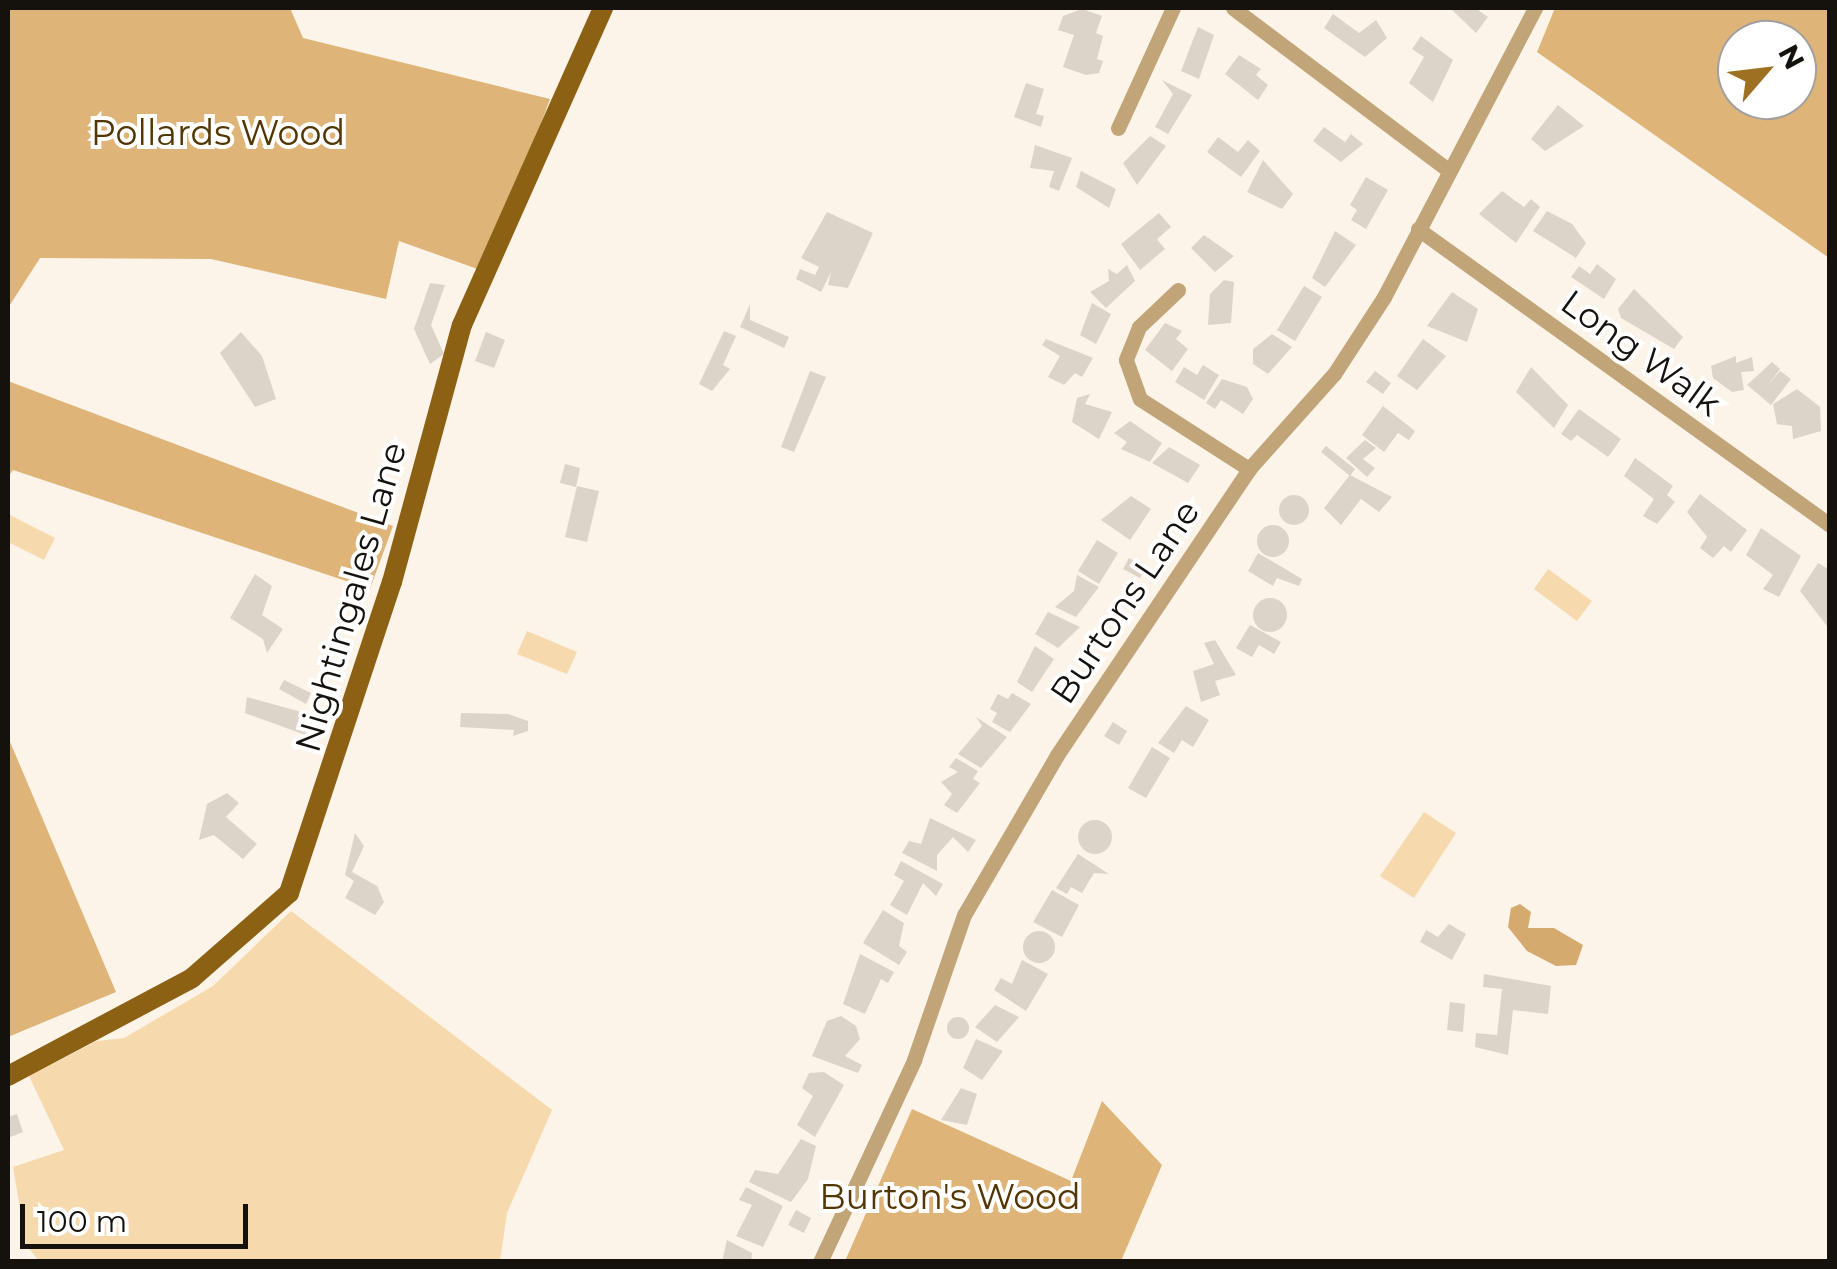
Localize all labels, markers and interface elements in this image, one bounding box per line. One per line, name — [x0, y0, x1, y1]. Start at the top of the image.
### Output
north arrow — [1717, 20, 1817, 120]
text: N — [1771, 39, 1812, 75]
park label: Pollards Wood — [91, 112, 345, 154]
street label: Long Walk — [1553, 281, 1729, 425]
street label: Nightingales Lane — [287, 437, 415, 757]
street label: Burtons Lane — [1042, 492, 1208, 712]
park label: Burton's Wood — [819, 1176, 1081, 1218]
scale bar — [25, 1184, 252, 1246]
text: 100 m — [37, 1203, 127, 1240]

